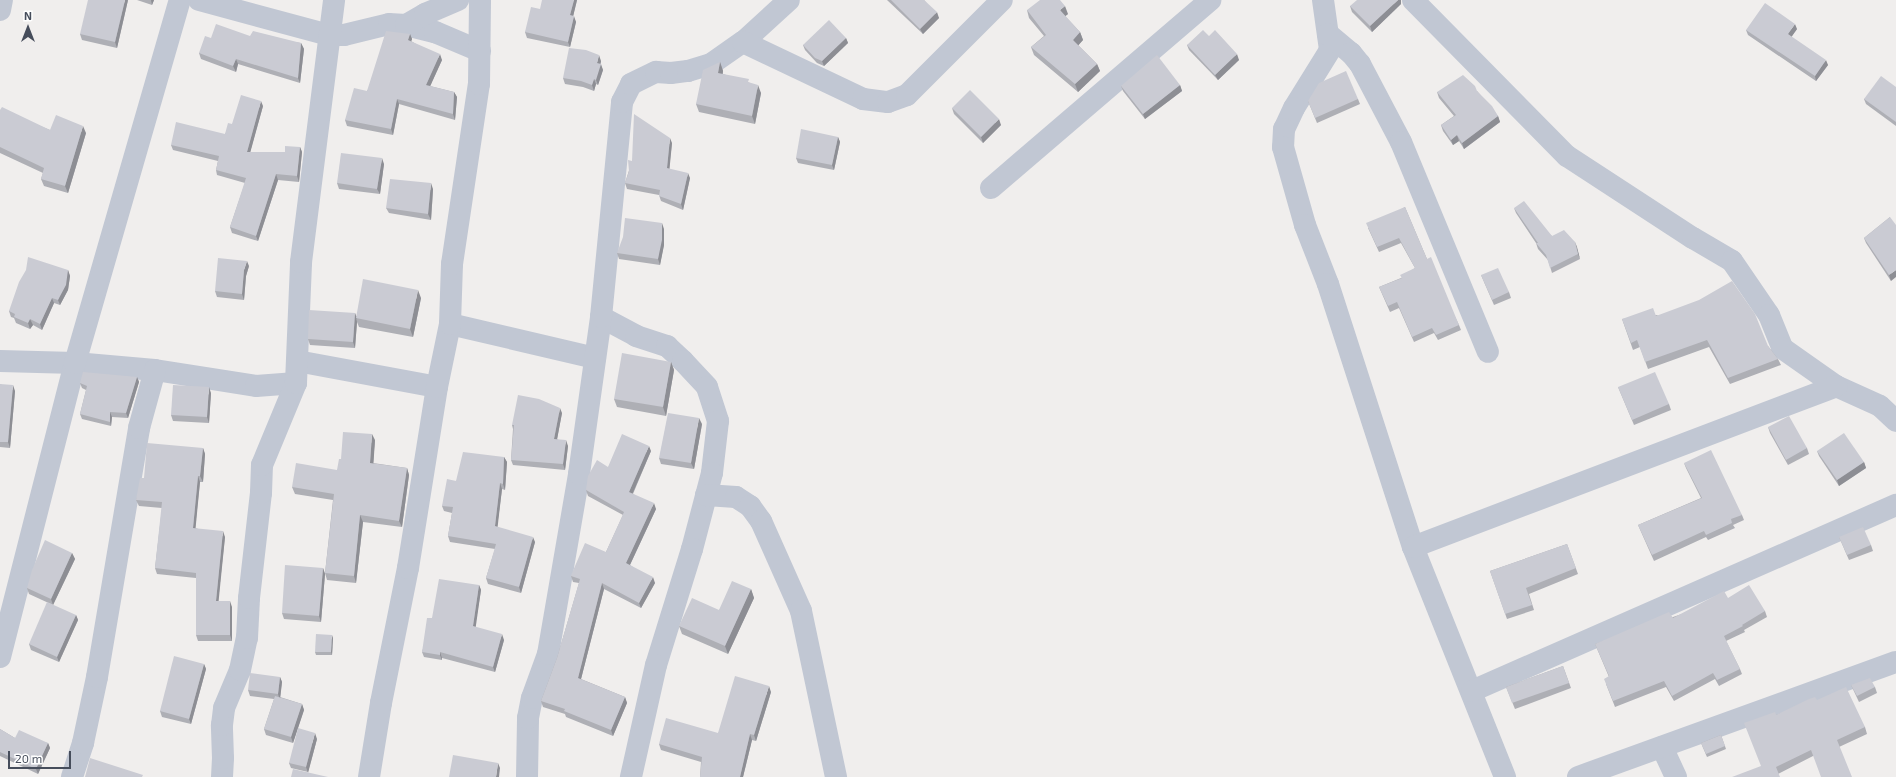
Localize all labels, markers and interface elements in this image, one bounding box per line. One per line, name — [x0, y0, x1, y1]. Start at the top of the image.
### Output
north arrow — [8, 8, 48, 48]
text: N — [24, 9, 32, 22]
scale bar — [10, 743, 73, 769]
text: 20 m — [15, 751, 42, 765]

